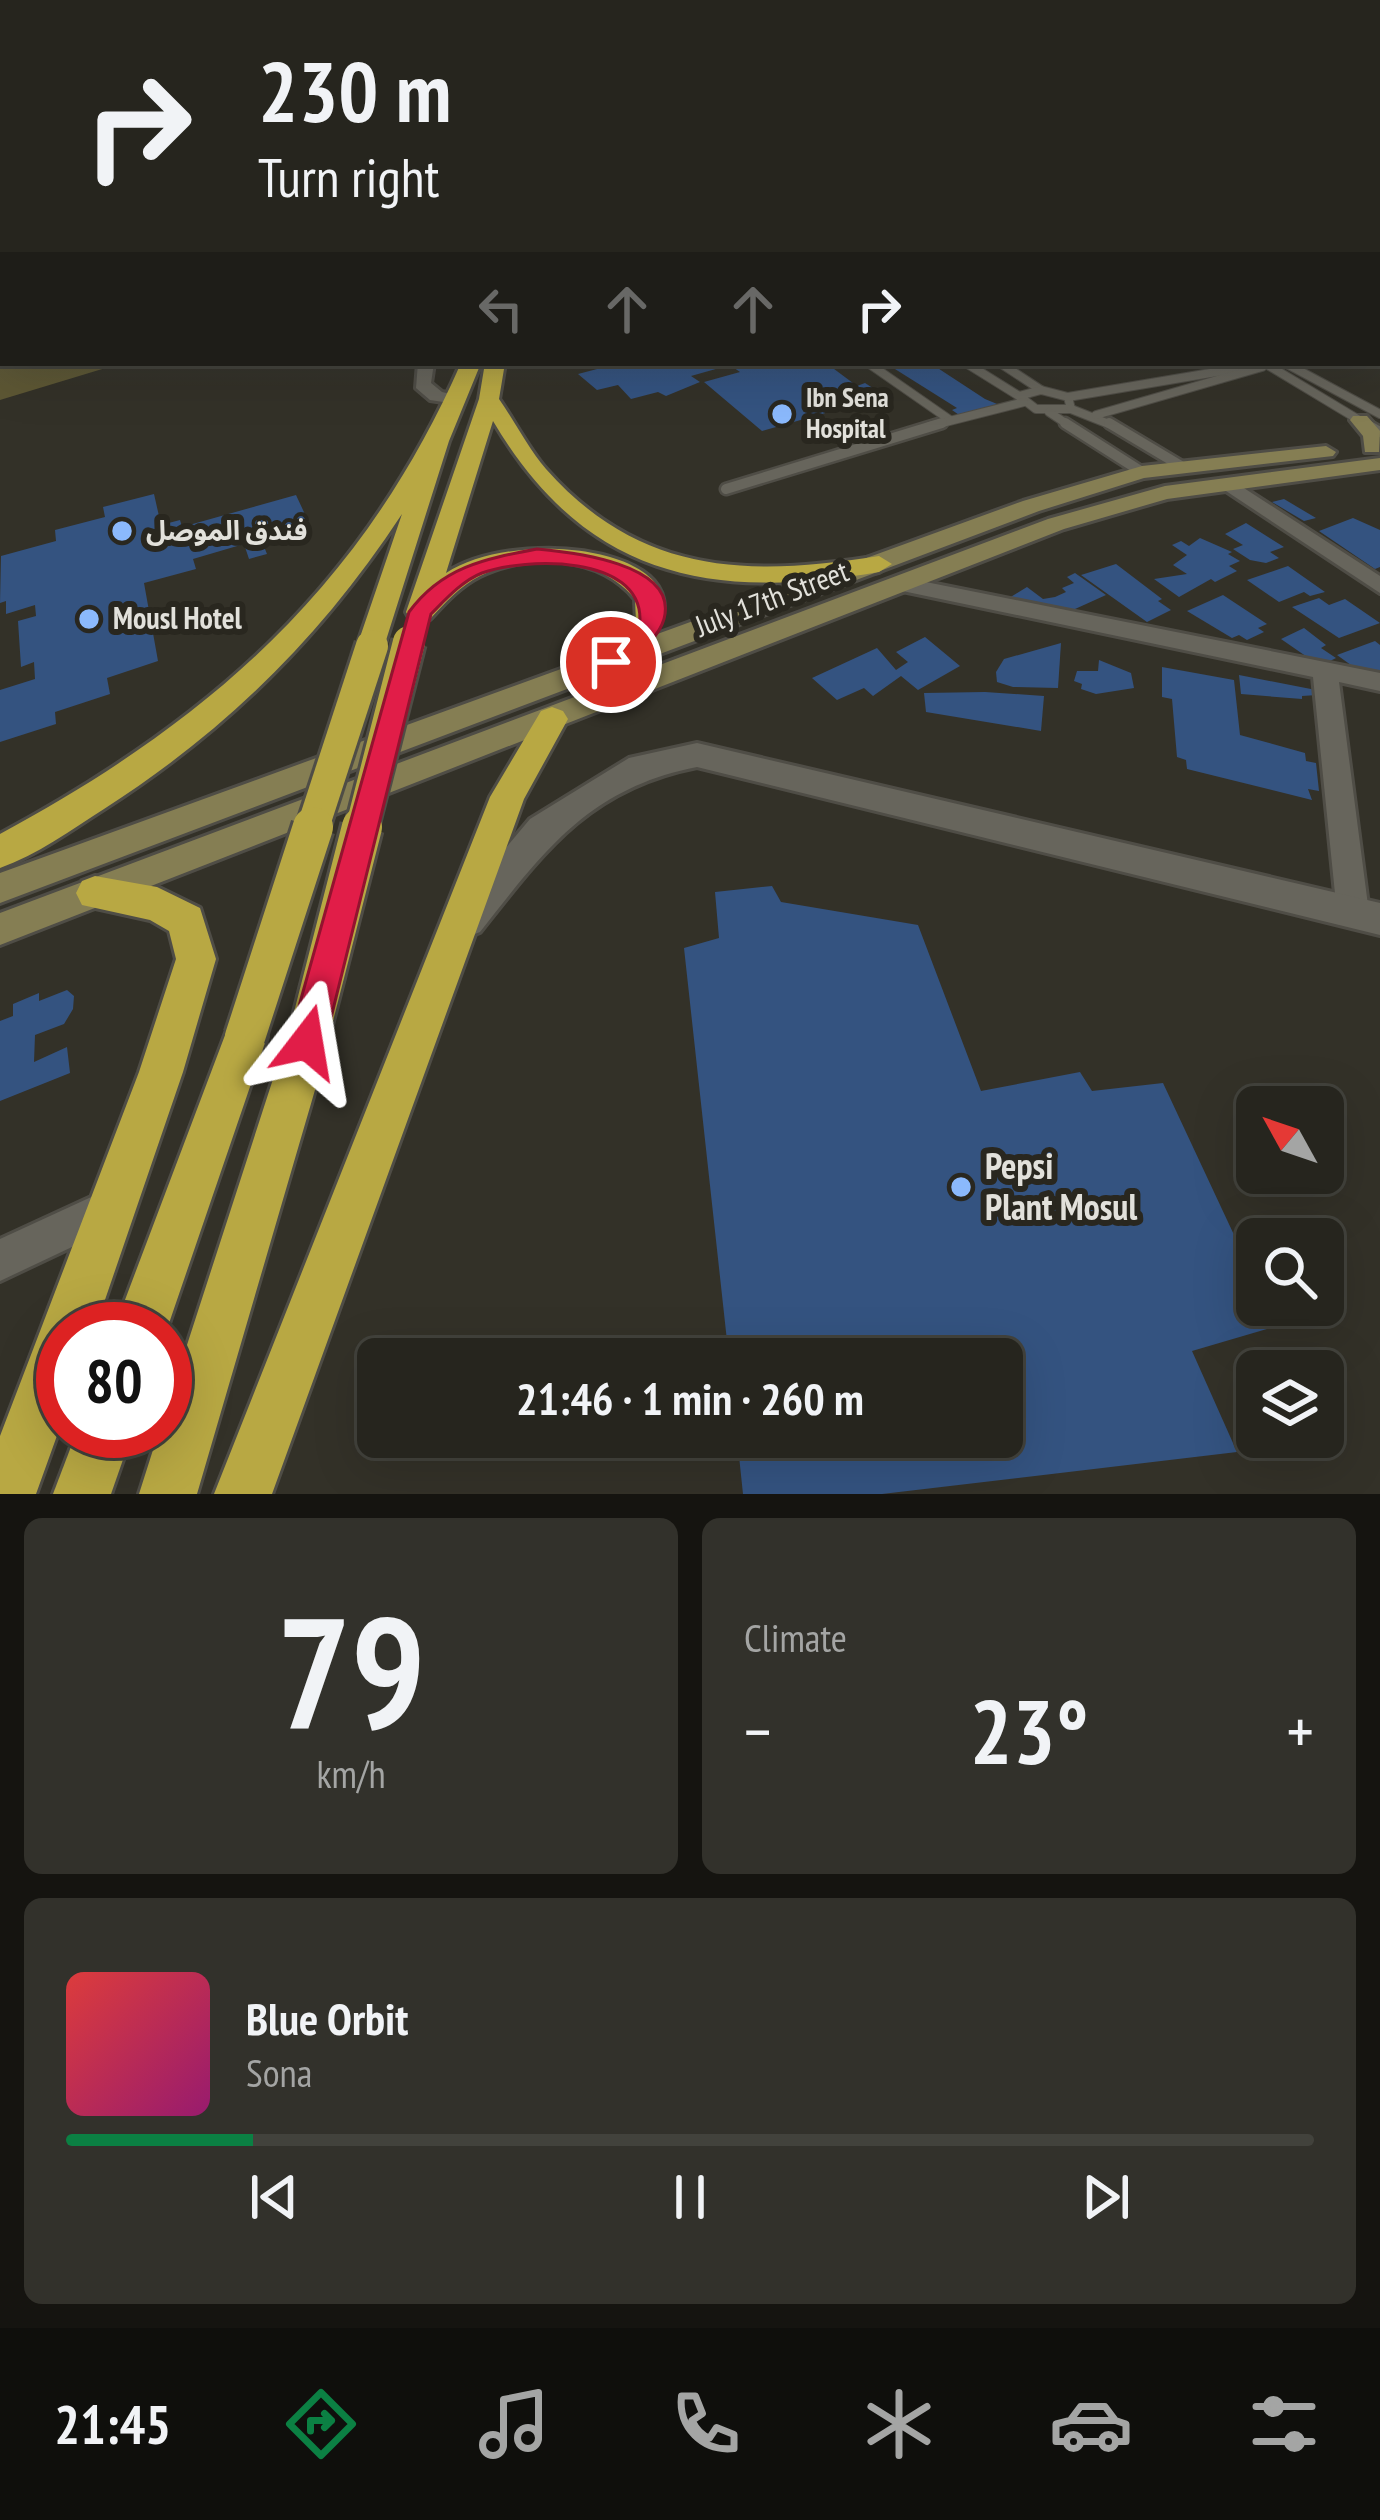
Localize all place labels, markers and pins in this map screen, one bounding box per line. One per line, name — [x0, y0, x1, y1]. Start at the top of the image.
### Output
place label: Ibn Sena Hospital — [806, 380, 889, 445]
marker: Ibn Sena Hospital — [769, 401, 795, 427]
place label: فندق الموصل — [146, 513, 307, 547]
marker: فندق الموصل — [109, 518, 135, 544]
place label: Mousl Hotel — [113, 598, 242, 637]
marker: Mousl Hotel — [76, 606, 102, 632]
pin — [560, 611, 662, 713]
place label: Pepsi Plant Mosul — [985, 1142, 1137, 1230]
marker: Pepsi Plant Mosul — [948, 1174, 974, 1200]

